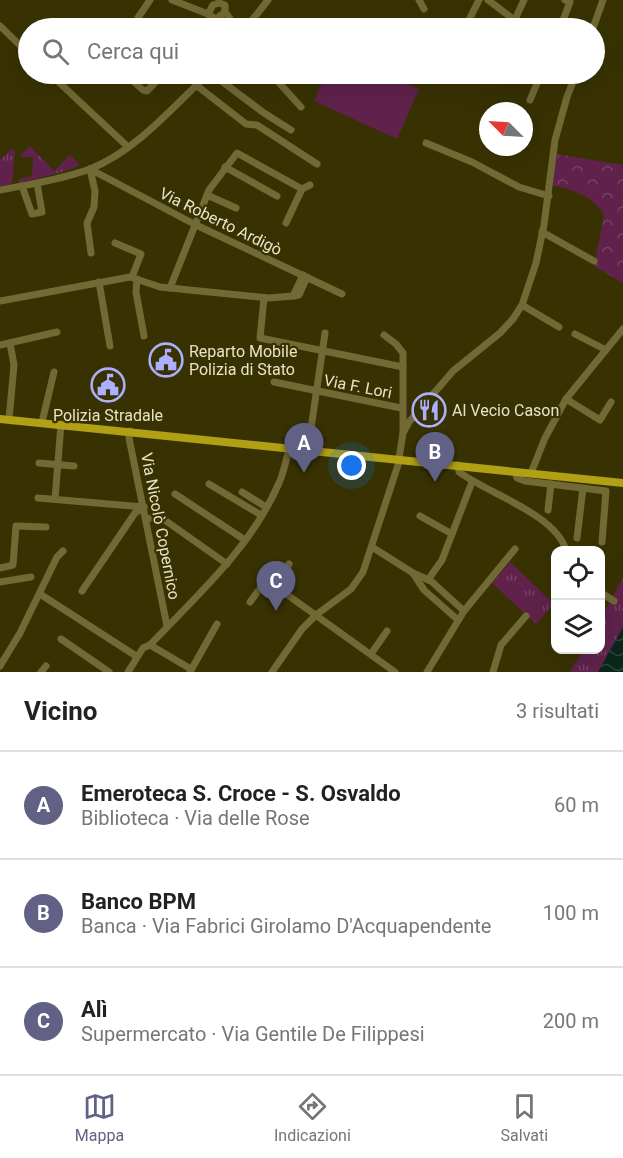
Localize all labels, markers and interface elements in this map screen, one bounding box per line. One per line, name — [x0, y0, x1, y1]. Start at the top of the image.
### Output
search box — [18, 18, 605, 84]
icon: search — [39, 35, 72, 68]
text: Cerca qui — [87, 39, 179, 64]
north arrow — [479, 102, 533, 156]
street label: Via Roberto Ardigò — [156, 184, 285, 259]
public building icon: Reparto Mobile Polizia di Stato — [148, 342, 184, 378]
place label: Reparto Mobile Polizia di Stato — [189, 342, 297, 379]
public building icon: Polizia Stradale — [90, 367, 126, 403]
street label: Via F. Lori — [322, 371, 394, 402]
restaurant icon: Al Vecio Cason — [411, 392, 447, 428]
place label: Al Vecio Cason — [452, 401, 559, 420]
place label: Polizia Stradale — [53, 406, 163, 425]
pin: A — [284, 424, 324, 473]
pin: B — [416, 432, 454, 482]
street label: Via Nicolò Copernico — [137, 451, 184, 601]
your location — [337, 451, 366, 480]
map controls — [551, 546, 605, 654]
button: locate — [551, 546, 605, 600]
pin: C — [256, 562, 296, 611]
button: layers — [551, 600, 605, 654]
text: Vicino — [24, 696, 98, 726]
text: 3 risultati — [516, 699, 599, 723]
text: Emeroteca S. Croce - S. Osvaldo — [81, 781, 401, 806]
text: A — [37, 793, 50, 817]
text: 60 m — [554, 793, 599, 817]
text: Biblioteca · Via delle Rose — [81, 806, 310, 830]
text: Banco BPM — [81, 889, 196, 914]
text: B — [37, 901, 50, 925]
text: 100 m — [543, 901, 599, 925]
text: Banca · Via Fabrici Girolamo D'Acquapendente — [81, 914, 491, 938]
text: Alì — [81, 997, 108, 1022]
text: C — [37, 1009, 50, 1033]
text: 200 m — [543, 1009, 599, 1033]
text: Supermercato · Via Gentile De Filippesi — [81, 1022, 425, 1046]
tab: Mappa — [75, 1090, 124, 1145]
tab: Indicazioni — [274, 1090, 351, 1145]
tab: Salvati — [501, 1090, 548, 1145]

